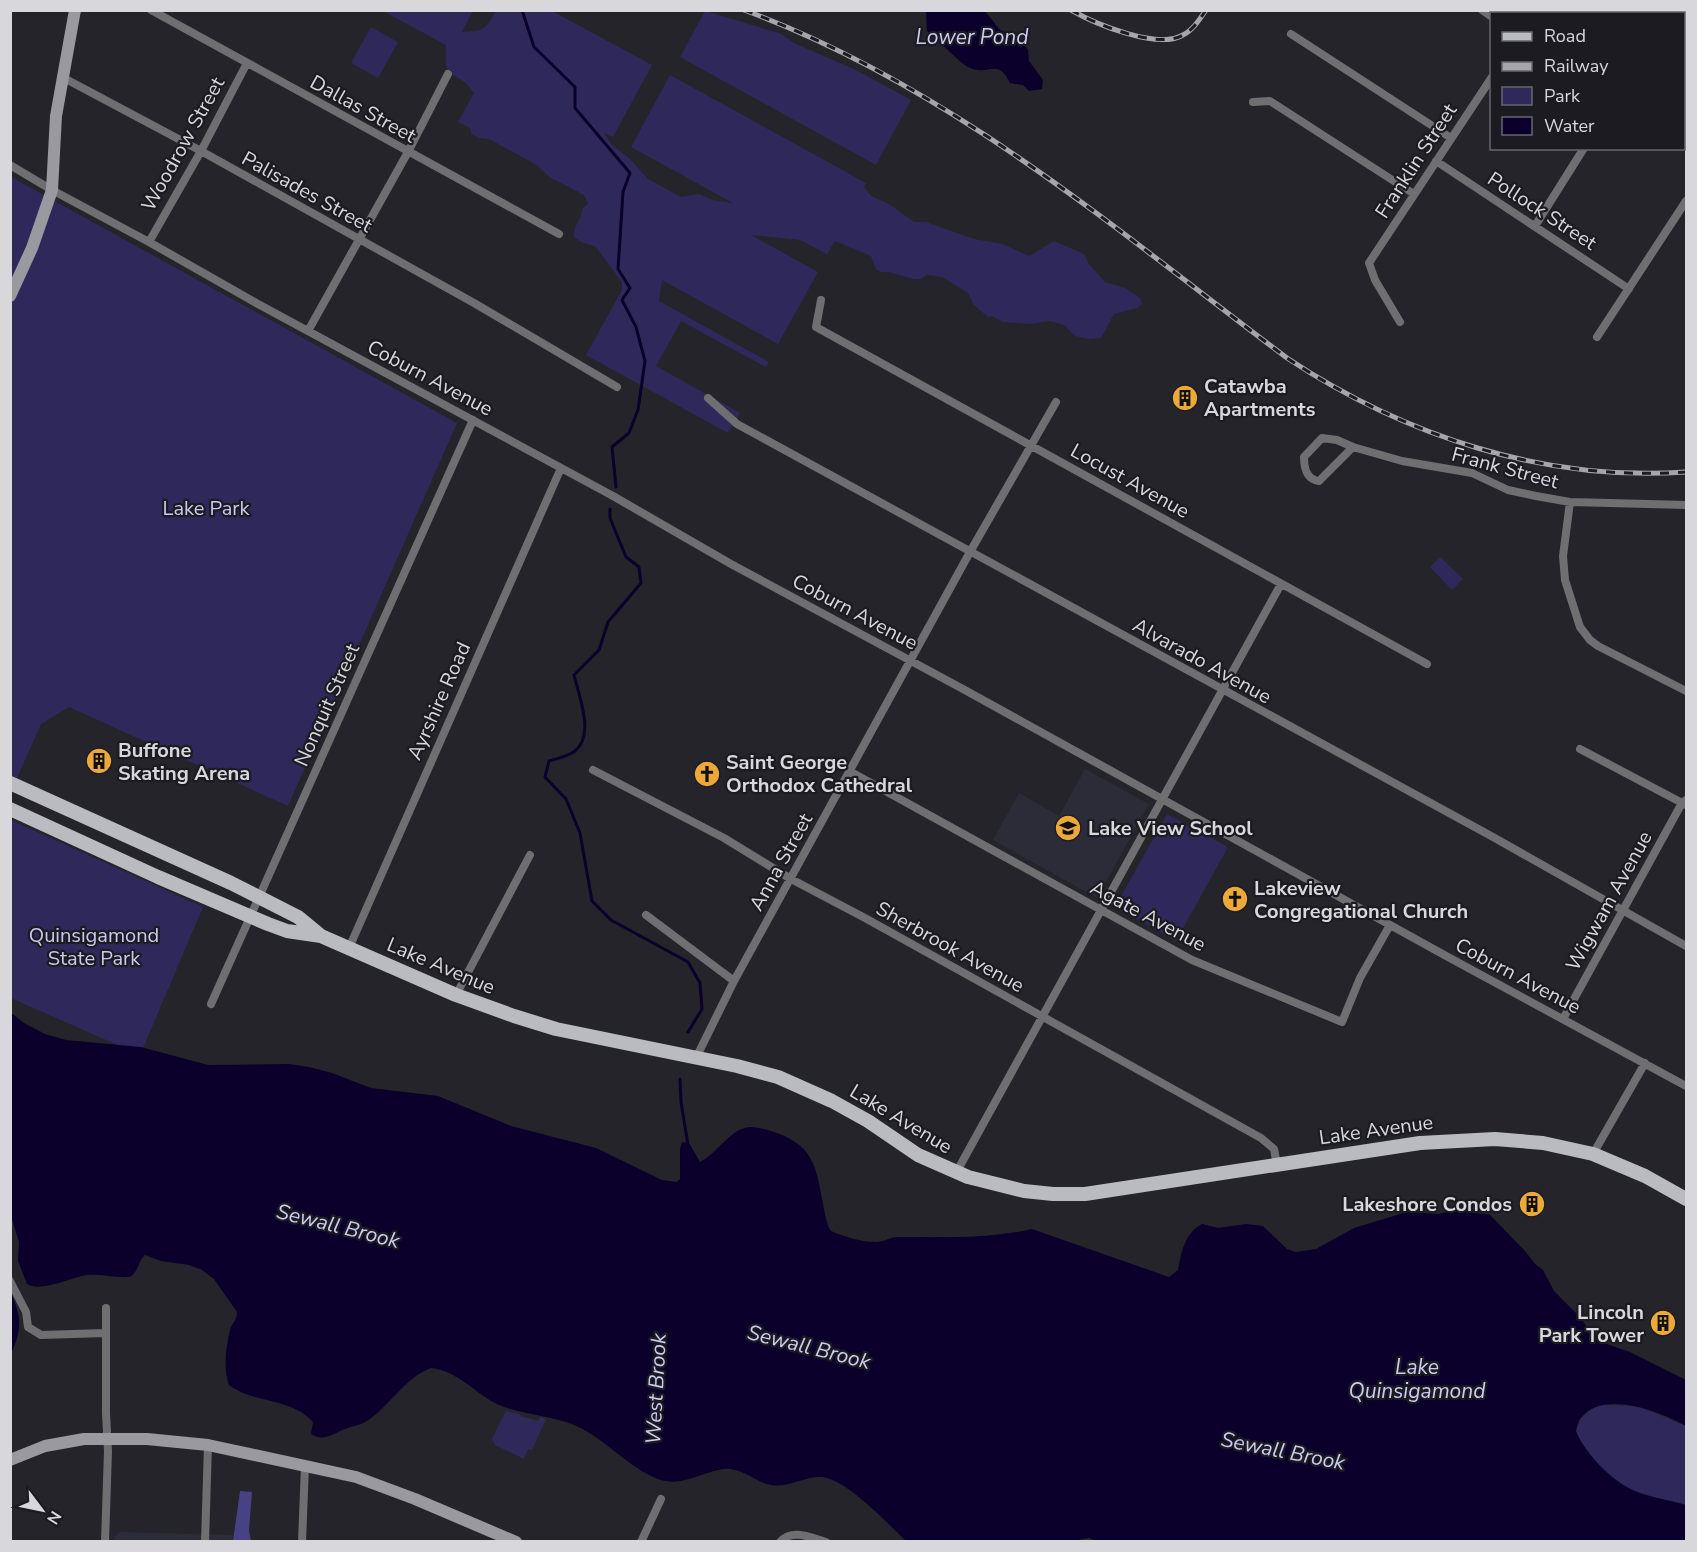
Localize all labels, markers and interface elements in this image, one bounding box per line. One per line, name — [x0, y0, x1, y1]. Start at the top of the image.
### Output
legend — [1490, 12, 1685, 150]
water label: Lower Pond — [915, 23, 1029, 51]
text: Road — [1544, 24, 1586, 48]
text: Railway — [1544, 54, 1609, 78]
street label: Dallas Street — [305, 69, 422, 150]
street label: Woodrow Street — [135, 71, 231, 216]
text: Park — [1544, 84, 1581, 108]
street label: Franklin Street — [1369, 98, 1464, 223]
text: Water — [1544, 114, 1595, 138]
street label: Palisades Street — [237, 145, 378, 239]
street label: Pollock Street — [1482, 166, 1603, 257]
street label: Coburn Avenue — [363, 334, 497, 422]
place label: Catawba Apartments — [1204, 373, 1316, 423]
building icon: Catawba Apartments — [1170, 383, 1200, 413]
street label: Locust Avenue — [1066, 437, 1194, 525]
street label: Frank Street — [1449, 441, 1562, 495]
park label: Lake Park — [163, 495, 250, 522]
street label: Coburn Avenue — [788, 568, 922, 656]
street label: Alvarado Avenue — [1128, 612, 1276, 710]
street label: Ayrshire Road — [401, 638, 477, 764]
street label: Nonquit Street — [288, 639, 366, 771]
place label: Buffone Skating Arena — [118, 737, 250, 787]
building icon: Buffone Skating Arena — [84, 746, 114, 776]
place label: Saint George Orthodox Cathedral — [726, 749, 913, 799]
church icon: Saint George Orthodox Cathedral — [692, 759, 722, 789]
street label: Anna Street — [743, 808, 819, 916]
school or university icon: Lake View School — [1053, 813, 1083, 843]
place label: Lake View School — [1088, 815, 1253, 842]
street label: Wigwam Avenue — [1559, 826, 1659, 976]
street label: Agate Avenue — [1085, 874, 1211, 958]
place label: Lakeview Congregational Church — [1254, 875, 1468, 925]
church icon: Lakeview Congregational Church — [1220, 884, 1250, 914]
street label: Sherbrook Avenue — [871, 895, 1029, 999]
park label: Quinsigamond State Park — [29, 922, 159, 972]
street label: Lake Avenue — [383, 931, 499, 1001]
street label: Coburn Avenue — [1451, 932, 1585, 1020]
street label: Lake Avenue — [845, 1078, 957, 1160]
street label: Lake Avenue — [1317, 1109, 1435, 1151]
building icon: Lakeshore Condos — [1517, 1189, 1547, 1219]
place label: Lakeshore Condos — [1342, 1191, 1512, 1218]
water label: Sewall Brook — [274, 1197, 403, 1255]
place label: Lincoln Park Tower — [1539, 1299, 1644, 1349]
building icon: Lincoln Park Tower — [1648, 1308, 1678, 1338]
water label: Sewall Brook — [745, 1318, 874, 1376]
water label: West Brook — [639, 1332, 673, 1445]
water label: Lake Quinsigamond — [1349, 1353, 1486, 1405]
water label: Sewall Brook — [1219, 1425, 1348, 1477]
north arrow — [12, 1480, 72, 1540]
text: N — [41, 1507, 66, 1528]

